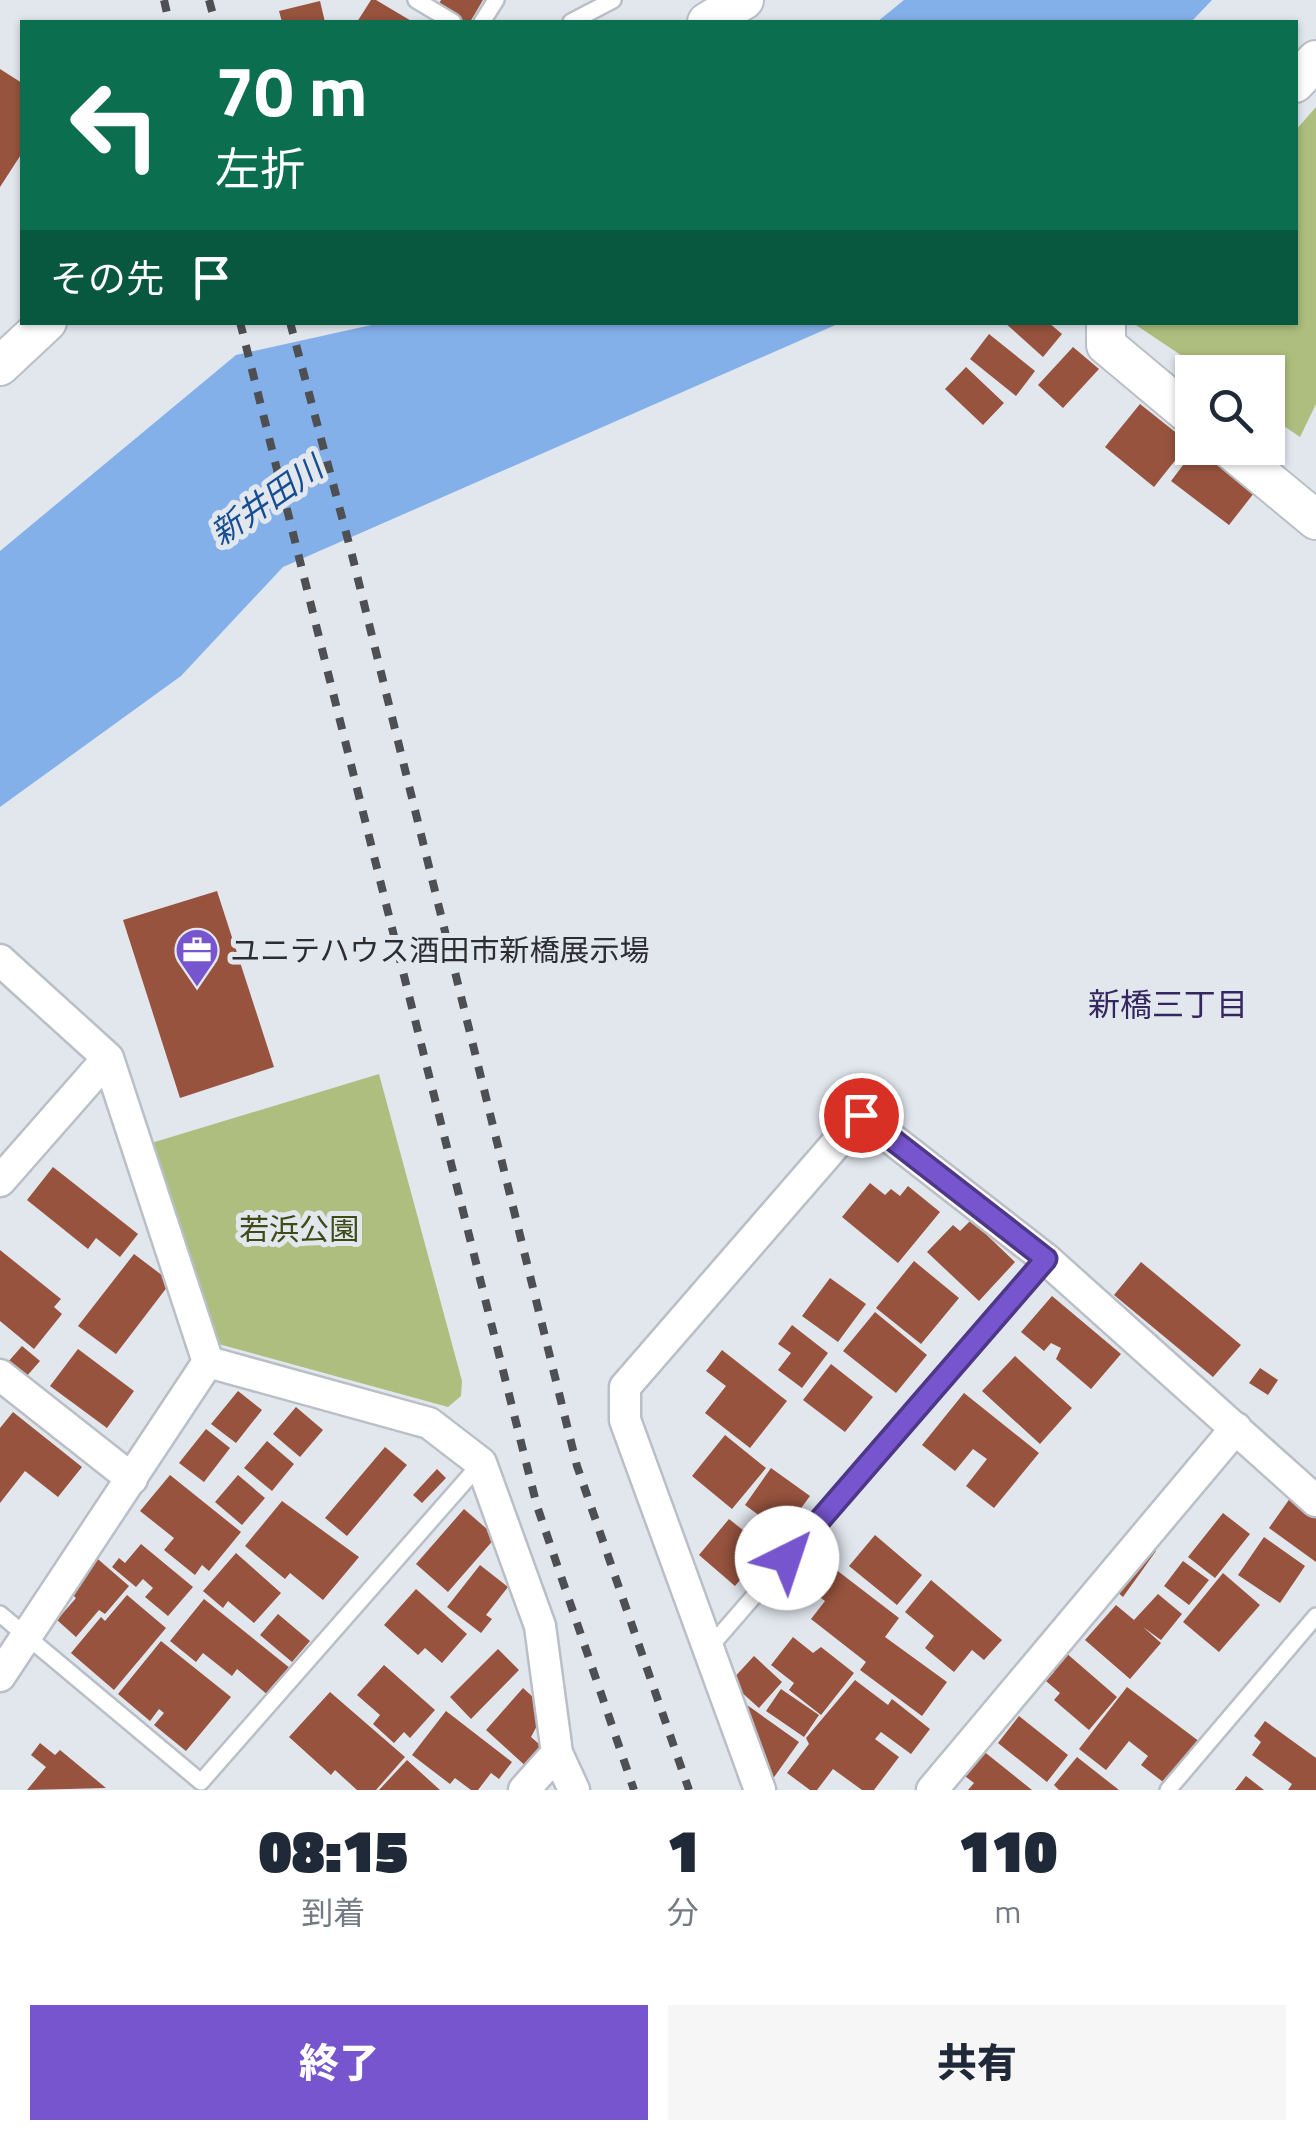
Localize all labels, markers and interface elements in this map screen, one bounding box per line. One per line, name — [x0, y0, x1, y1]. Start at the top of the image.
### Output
text: 70 m — [215, 37, 368, 143]
icon: left — [50, 60, 180, 190]
text: 左折 — [215, 134, 305, 202]
text: その先 — [50, 249, 164, 307]
icon: arrive — [184, 250, 239, 305]
map controls — [1175, 355, 1285, 465]
button: search — [1175, 355, 1285, 465]
water label: 新井田川 — [200, 442, 335, 556]
office icon: ユニテハウス酒田市新橋展示場 — [174, 927, 220, 988]
place label: ユニテハウス酒田市新橋展示場 — [230, 927, 649, 973]
district label: 新橋三丁目 — [1088, 980, 1248, 1028]
pin — [819, 1073, 904, 1158]
icon: arrive — [834, 1088, 889, 1143]
park label: 若浜公園 — [239, 1206, 359, 1252]
position arrow — [735, 1506, 839, 1610]
text: 08:15 — [259, 1804, 408, 1895]
text: 1 — [667, 1804, 700, 1895]
text: 110 — [958, 1804, 1057, 1895]
text: m — [994, 1887, 1021, 1935]
text: 到着 — [301, 1888, 365, 1936]
text: 分 — [667, 1888, 699, 1936]
button: 終了 — [30, 2005, 648, 2120]
button: 共有 — [668, 2005, 1286, 2120]

